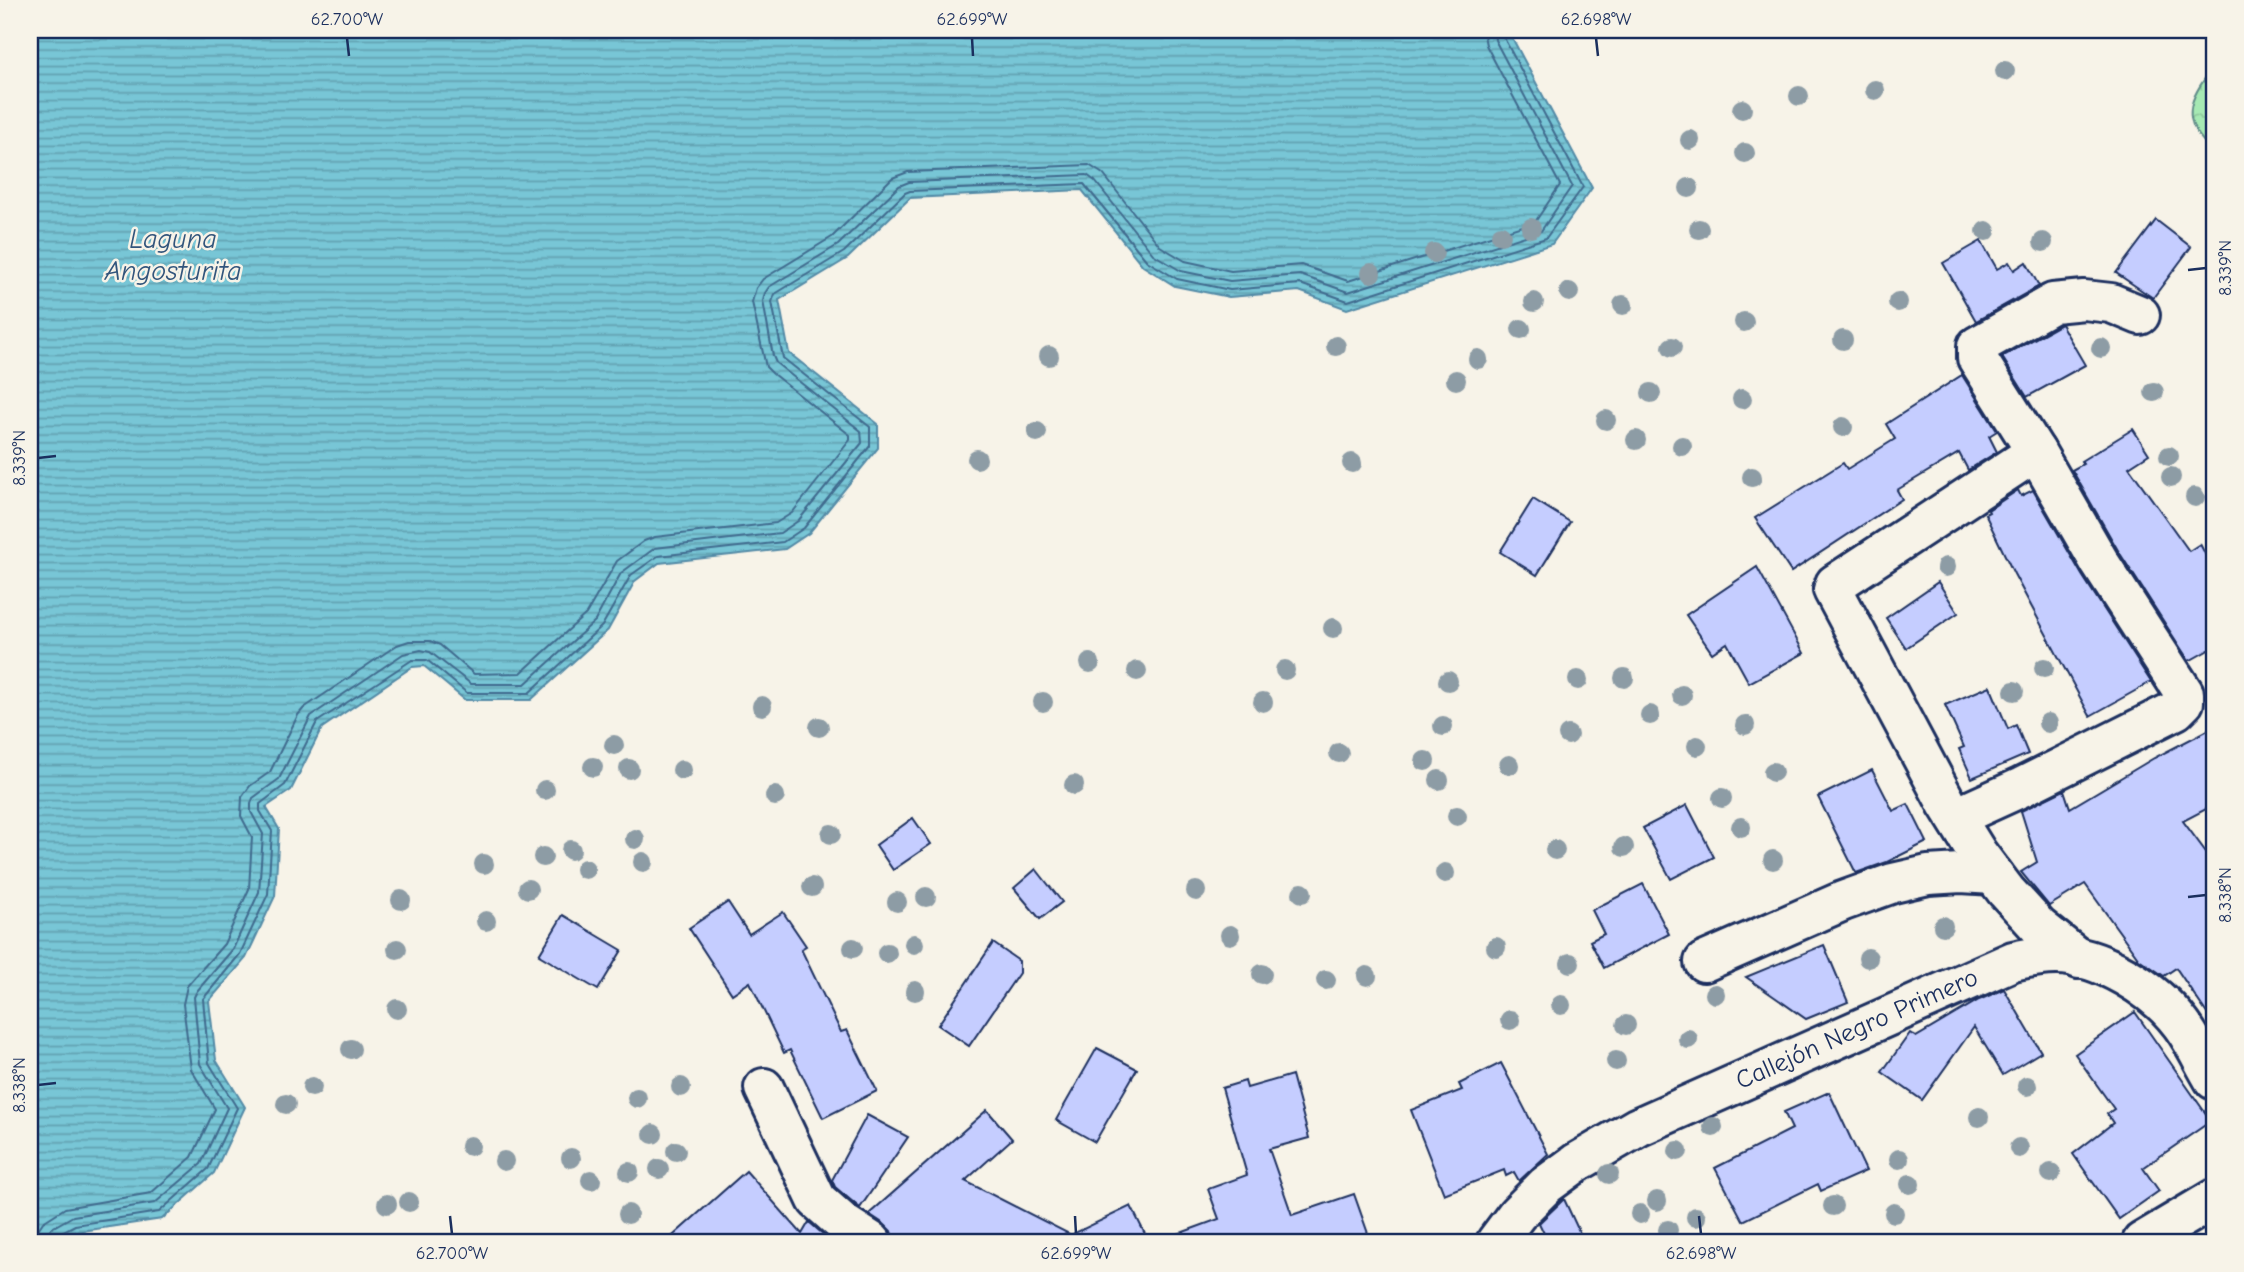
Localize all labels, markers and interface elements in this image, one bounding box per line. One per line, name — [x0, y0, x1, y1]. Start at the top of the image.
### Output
text: 62.700°W — [311, 9, 384, 30]
text: 62.699°W — [937, 9, 1008, 30]
text: 62.698°W — [1561, 9, 1632, 30]
water label: Laguna Angosturita — [104, 223, 241, 287]
text: 8.339°N — [2215, 240, 2236, 296]
text: 8.339°N — [9, 430, 30, 486]
text: 8.338°N — [2215, 867, 2236, 923]
street label: Callejón Negro Primero — [1731, 962, 1983, 1096]
text: 8.338°N — [9, 1057, 30, 1113]
text: 62.700°W — [416, 1243, 489, 1264]
text: 62.699°W — [1041, 1243, 1112, 1264]
text: 62.698°W — [1666, 1243, 1737, 1264]

